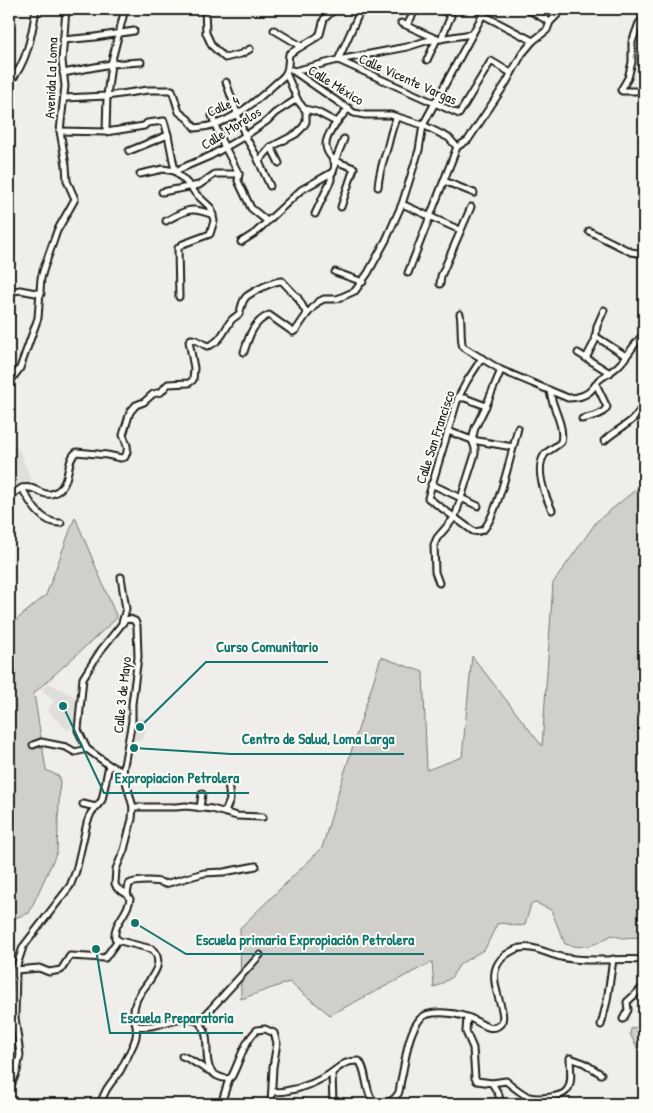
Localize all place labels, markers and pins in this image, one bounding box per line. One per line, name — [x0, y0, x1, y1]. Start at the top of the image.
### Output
callout: Curso Comunitario — [206, 632, 328, 662]
callout: Centro de Salud, Loma Larga — [231, 724, 404, 754]
callout: Expropiacion Petrolera — [104, 763, 249, 793]
callout: Escuela primaria Expropiación Petrolera — [186, 924, 424, 954]
callout: Escuela Preparatoria — [110, 1003, 243, 1033]

